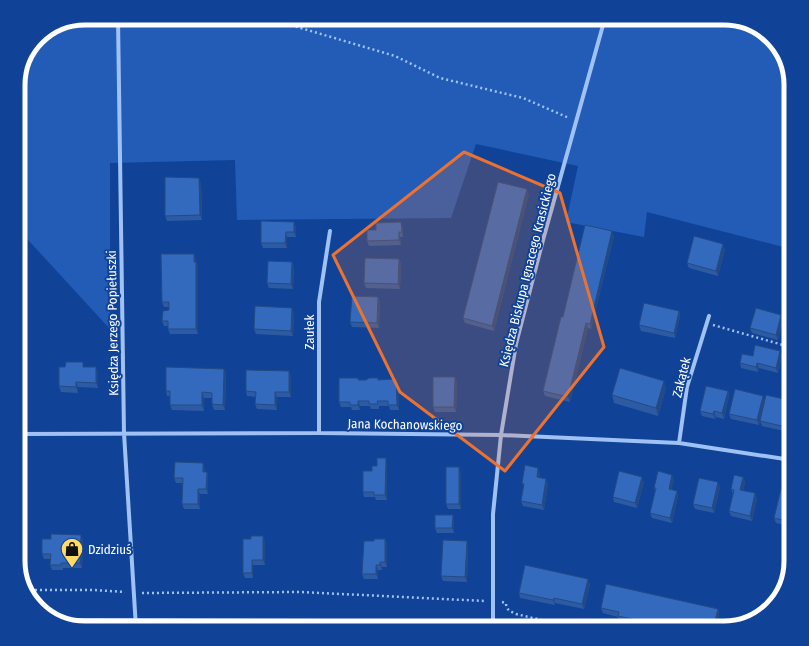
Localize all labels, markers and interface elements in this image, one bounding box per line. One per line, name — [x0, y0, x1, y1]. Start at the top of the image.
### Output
street label: Księdza Biskupa Ignacego Krasickiego — [496, 172, 559, 368]
street label: Księdza Jerzego Popiełuszki — [104, 250, 121, 396]
street label: Zaułek — [302, 313, 317, 350]
street label: Zakątek — [669, 354, 694, 399]
street label: Jana Kochanowskiego — [347, 416, 463, 433]
shop icon: Dzidziuś — [59, 536, 85, 569]
place label: Dzidziuś — [88, 542, 132, 557]

